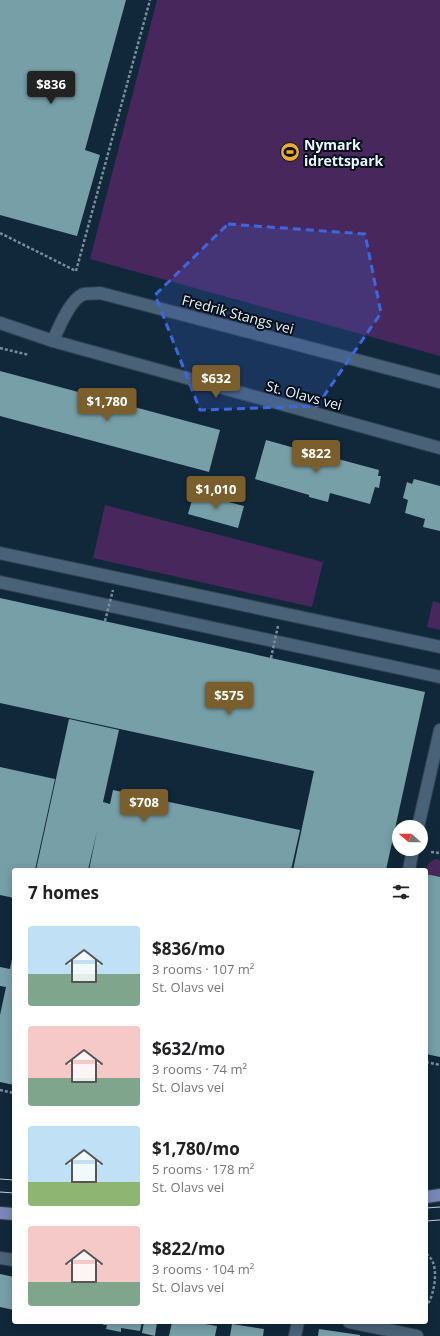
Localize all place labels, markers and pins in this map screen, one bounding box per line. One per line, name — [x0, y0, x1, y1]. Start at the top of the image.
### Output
pin: $836 — [27, 71, 75, 105]
place label: Nymark idrettspark — [304, 135, 384, 170]
sports icon: Nymark idrettspark — [279, 141, 301, 163]
pin: $632 — [192, 365, 240, 399]
pin: $1,780 — [74, 388, 140, 422]
pin: $822 — [292, 440, 340, 474]
pin: $1,010 — [183, 476, 249, 510]
pin: $575 — [205, 682, 253, 716]
pin: $708 — [120, 789, 168, 823]

